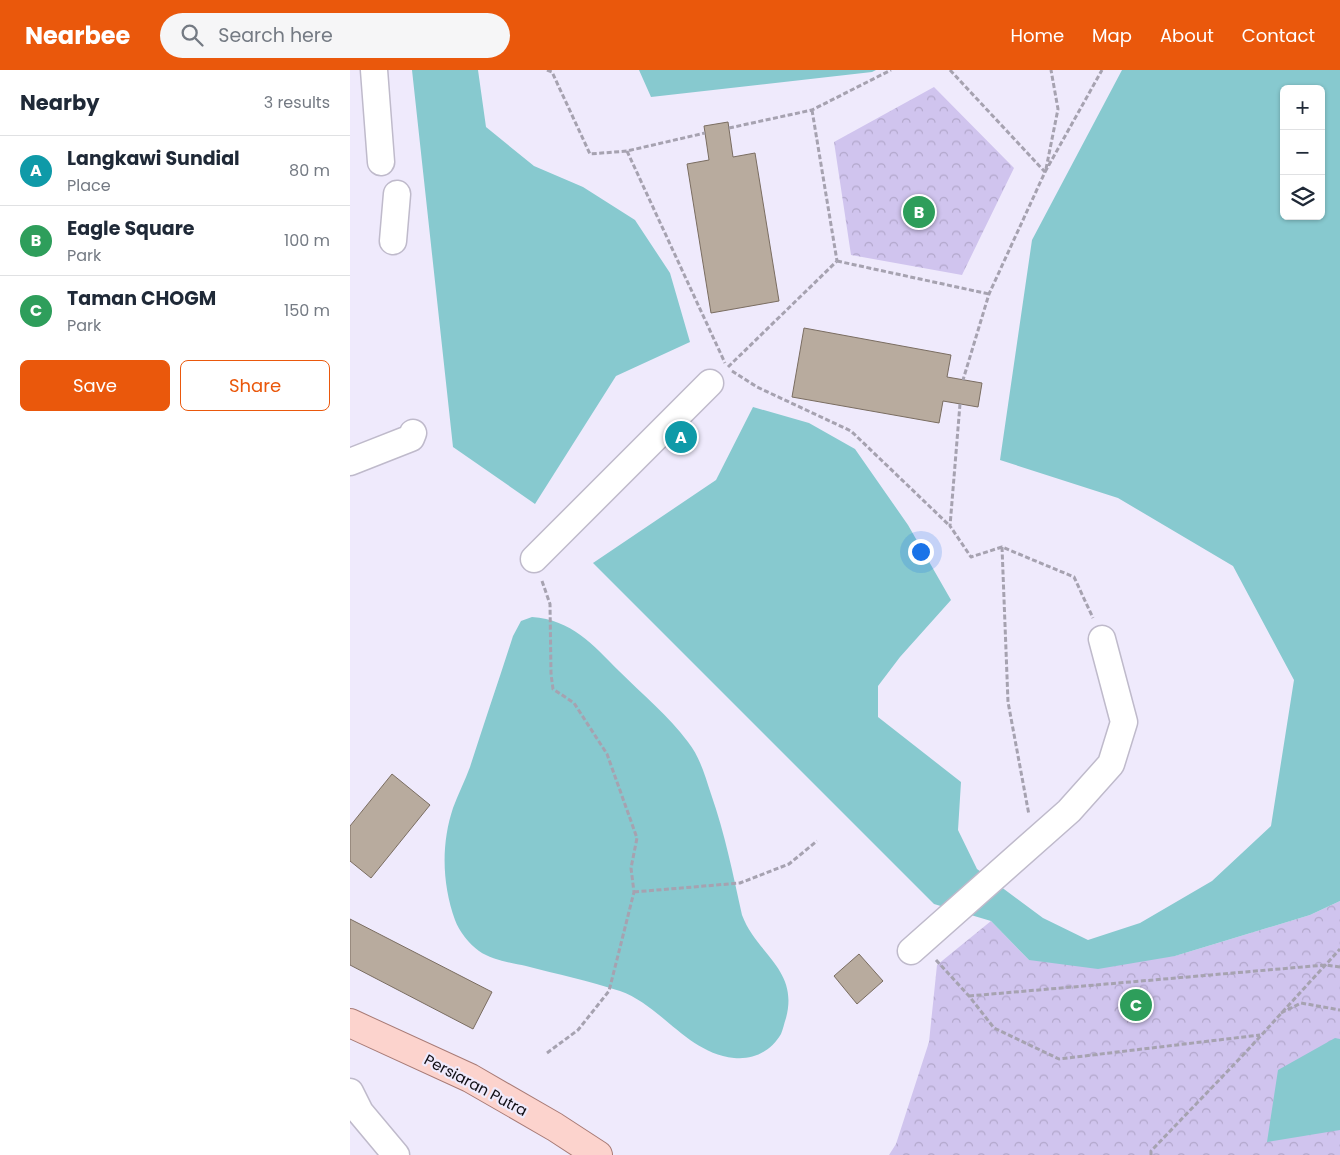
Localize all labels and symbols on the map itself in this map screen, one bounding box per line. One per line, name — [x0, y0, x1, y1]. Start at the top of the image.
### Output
pin: B — [903, 193, 935, 231]
pin: A — [665, 418, 697, 456]
your location — [908, 539, 934, 565]
pin: C — [1120, 986, 1152, 1024]
street label: Persiaran Putra — [421, 1049, 531, 1121]

